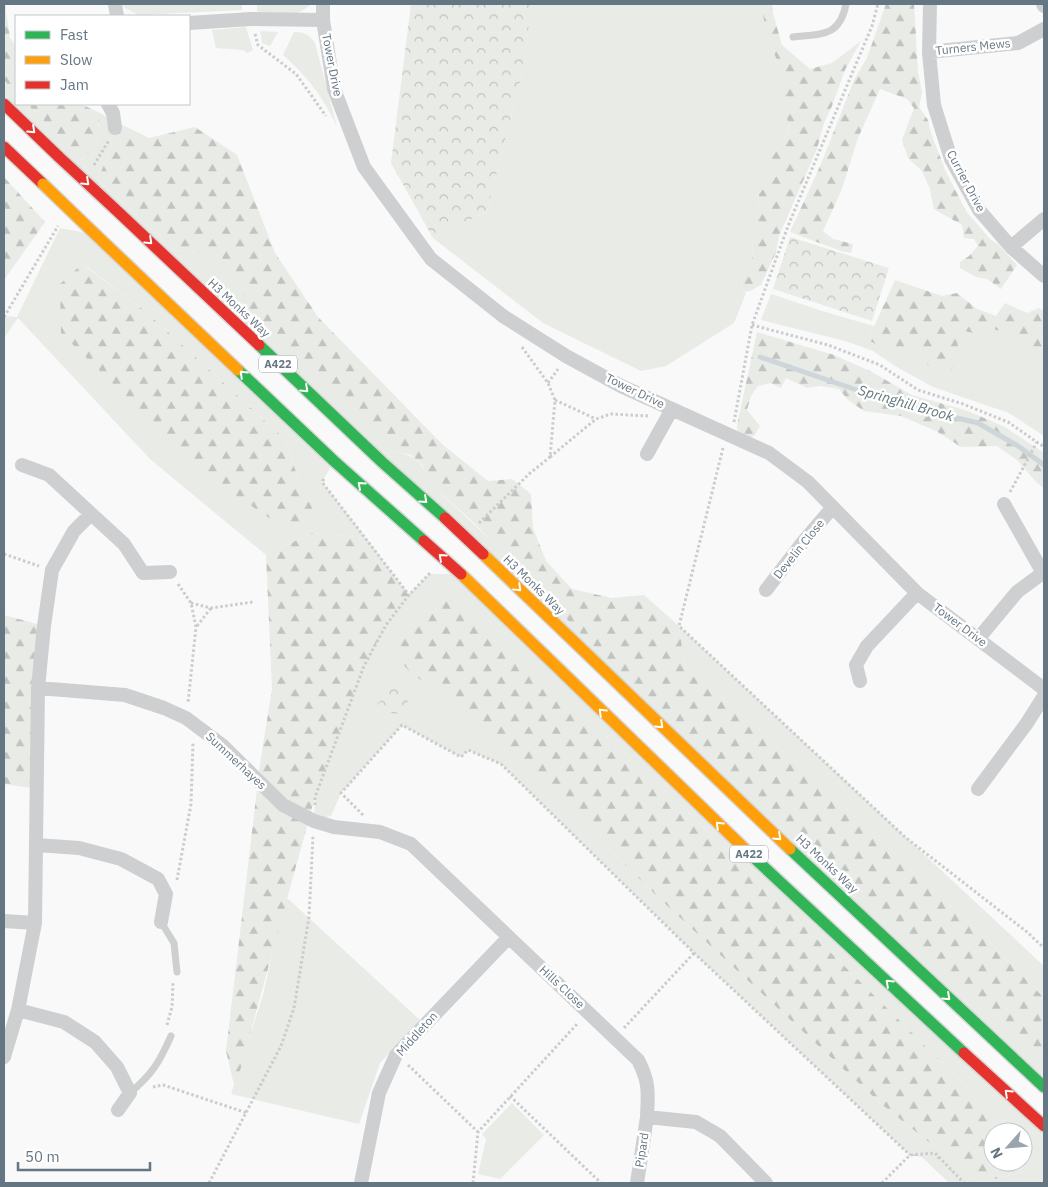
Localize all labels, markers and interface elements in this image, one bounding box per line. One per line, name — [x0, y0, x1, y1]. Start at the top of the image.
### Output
legend — [15, 15, 190, 105]
text: Fast — [60, 25, 88, 44]
street label: Tower Drive — [319, 32, 346, 98]
street label: Turners Mews — [935, 35, 1011, 58]
text: Slow — [60, 50, 93, 69]
text: Jam — [60, 75, 89, 94]
one-way arrow — [26, 124, 35, 133]
street label: Currier Drive — [944, 147, 989, 215]
one-way arrow — [81, 176, 90, 185]
one-way arrow — [143, 235, 152, 244]
street label: H3 Monks Way — [205, 275, 274, 340]
road number: A422 — [259, 356, 297, 372]
street label: Tower Drive — [603, 370, 667, 411]
one-way arrow — [239, 371, 248, 380]
water label: Springhill Brook — [856, 381, 957, 425]
one-way arrow — [299, 383, 308, 392]
one-way arrow — [358, 482, 367, 491]
one-way arrow — [419, 494, 428, 503]
street label: Develin Close — [770, 515, 828, 582]
street label: H3 Monks Way — [501, 552, 568, 618]
one-way arrow — [439, 554, 448, 563]
one-way arrow — [512, 582, 521, 591]
street label: Tower Drive — [930, 599, 991, 650]
one-way arrow — [599, 708, 608, 717]
one-way arrow — [655, 719, 664, 728]
street label: Summerhayes — [203, 729, 270, 793]
one-way arrow — [715, 822, 724, 831]
one-way arrow — [772, 831, 781, 840]
street label: H3 Monks Way — [793, 831, 862, 896]
road number: A422 — [730, 846, 768, 862]
street label: Hills Close — [537, 962, 588, 1012]
one-way arrow — [886, 980, 895, 989]
one-way arrow — [941, 991, 950, 1000]
street label: Middleton — [393, 1009, 440, 1059]
one-way arrow — [1005, 1090, 1014, 1099]
north arrow — [983, 1122, 1033, 1172]
street label: Pipard — [631, 1131, 652, 1168]
scale bar — [18, 1140, 150, 1172]
text: N — [986, 1144, 1007, 1162]
text: 50 m — [25, 1147, 60, 1166]

